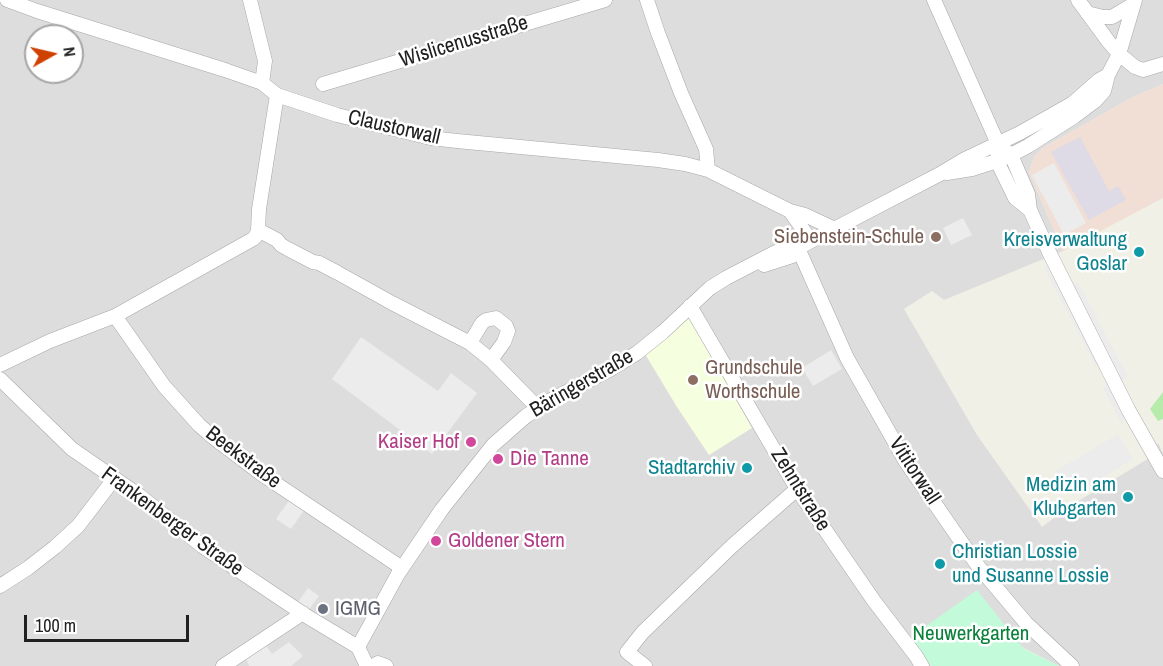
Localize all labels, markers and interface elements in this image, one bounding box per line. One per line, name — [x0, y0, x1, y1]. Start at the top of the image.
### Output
street label: Wislicenusstraße — [397, 11, 531, 73]
north arrow — [24, 24, 84, 84]
text: N — [58, 46, 81, 58]
street label: Claustorwall — [345, 105, 443, 151]
place label: Siebenstein-Schule — [774, 224, 924, 250]
place label: Kreisverwaltung Goslar — [1004, 227, 1127, 277]
marker: Siebenstein-Schule — [929, 230, 943, 244]
marker: Kreisverwaltung Goslar — [1132, 245, 1146, 259]
street label: Bäringerstraße — [526, 344, 638, 424]
place label: Grundschule Worthschule — [705, 355, 803, 405]
marker: Grundschule Worthschule — [686, 373, 700, 387]
street label: Beekstraße — [200, 421, 286, 495]
place label: Kaiser Hof — [378, 429, 459, 455]
street label: Vititorwall — [883, 433, 945, 509]
marker: Kaiser Hof — [464, 435, 478, 449]
street label: Zehntstraße — [765, 444, 835, 536]
place label: Die Tanne — [510, 446, 589, 472]
marker: Die Tanne — [491, 452, 505, 466]
place label: Stadtarchiv — [648, 455, 735, 481]
marker: Stadtarchiv — [740, 461, 754, 475]
street label: Frankenberger Straße — [96, 462, 248, 582]
place label: Medizin am Klubgarten — [1026, 472, 1116, 522]
marker: Medizin am Klubgarten — [1121, 490, 1135, 504]
place label: Goldener Stern — [448, 528, 565, 554]
marker: Goldener Stern — [429, 534, 443, 548]
place label: Christian Lossie und Susanne Lossie — [952, 539, 1109, 589]
marker: Christian Lossie und Susanne Lossie — [933, 557, 947, 571]
place label: IGMG — [335, 596, 381, 622]
marker: IGMG — [316, 602, 330, 616]
scale bar — [27, 603, 192, 641]
text: 100 m — [35, 613, 76, 638]
park label: Neuwerkgarten — [913, 621, 1029, 647]

